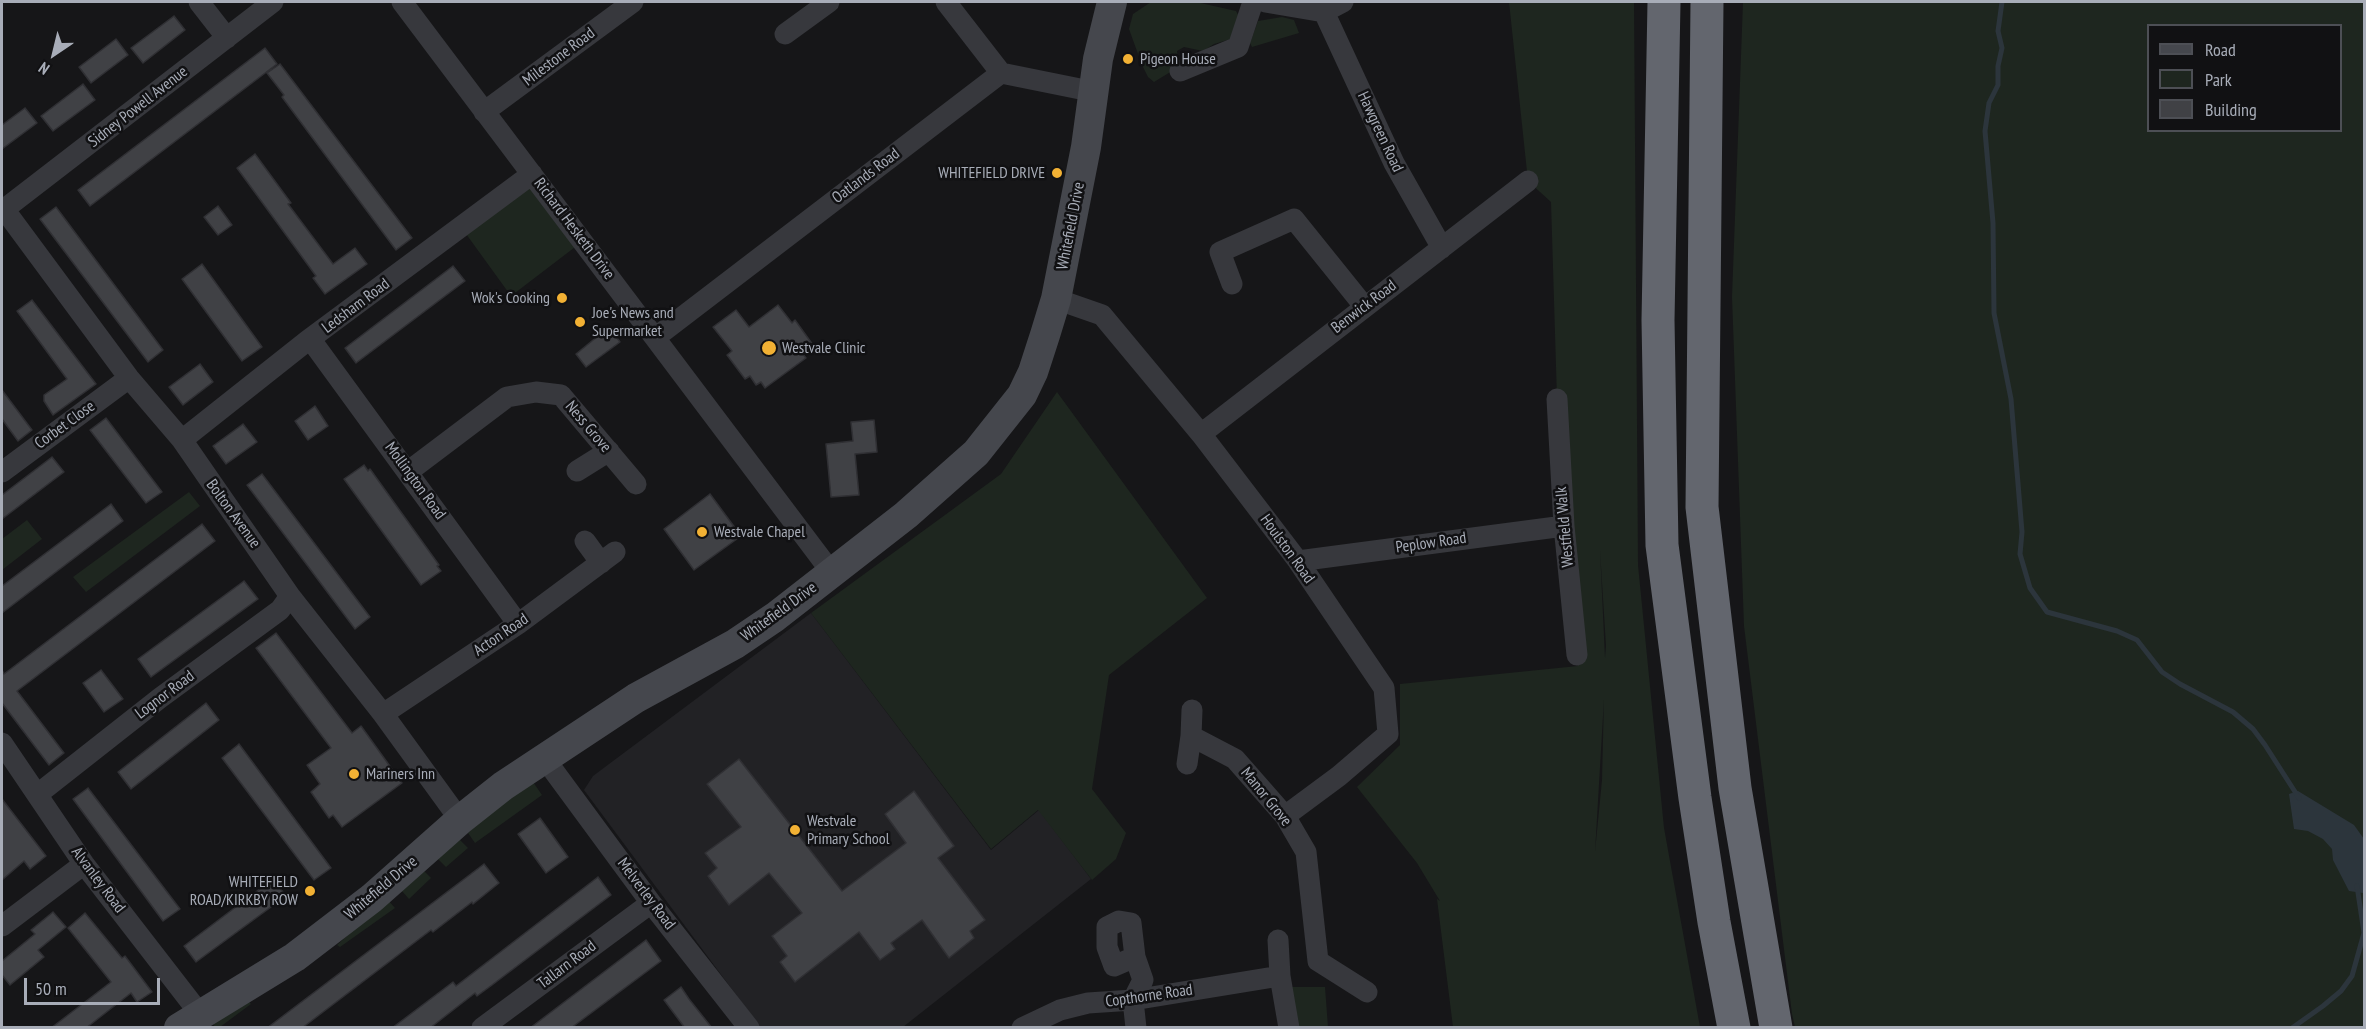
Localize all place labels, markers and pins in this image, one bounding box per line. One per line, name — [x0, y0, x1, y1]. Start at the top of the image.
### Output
place label: Pigeon House — [1140, 49, 1216, 69]
marker: Pigeon House — [1121, 52, 1135, 66]
place label: WHITEFIELD DRIVE — [938, 163, 1045, 183]
marker: WHITEFIELD DRIVE — [1050, 166, 1064, 180]
place label: Wok's Cooking — [472, 288, 550, 308]
marker: Wok's Cooking — [555, 291, 569, 305]
place label: Joe's News and Supermarket — [592, 303, 674, 341]
marker: Joe's News and Supermarket — [573, 315, 587, 329]
place label: Westvale Clinic — [782, 338, 866, 358]
marker: Westvale Clinic — [760, 339, 778, 357]
place label: Westvale Chapel — [714, 522, 805, 542]
marker: Westvale Chapel — [695, 525, 709, 539]
place label: Mariners Inn — [366, 764, 435, 784]
marker: Mariners Inn — [347, 767, 361, 781]
place label: Westvale Primary School — [807, 811, 889, 849]
marker: Westvale Primary School — [788, 823, 802, 837]
place label: WHITEFIELD ROAD/KIRKBY ROW — [190, 872, 298, 910]
marker: WHITEFIELD ROAD/KIRKBY ROW — [303, 884, 317, 898]

